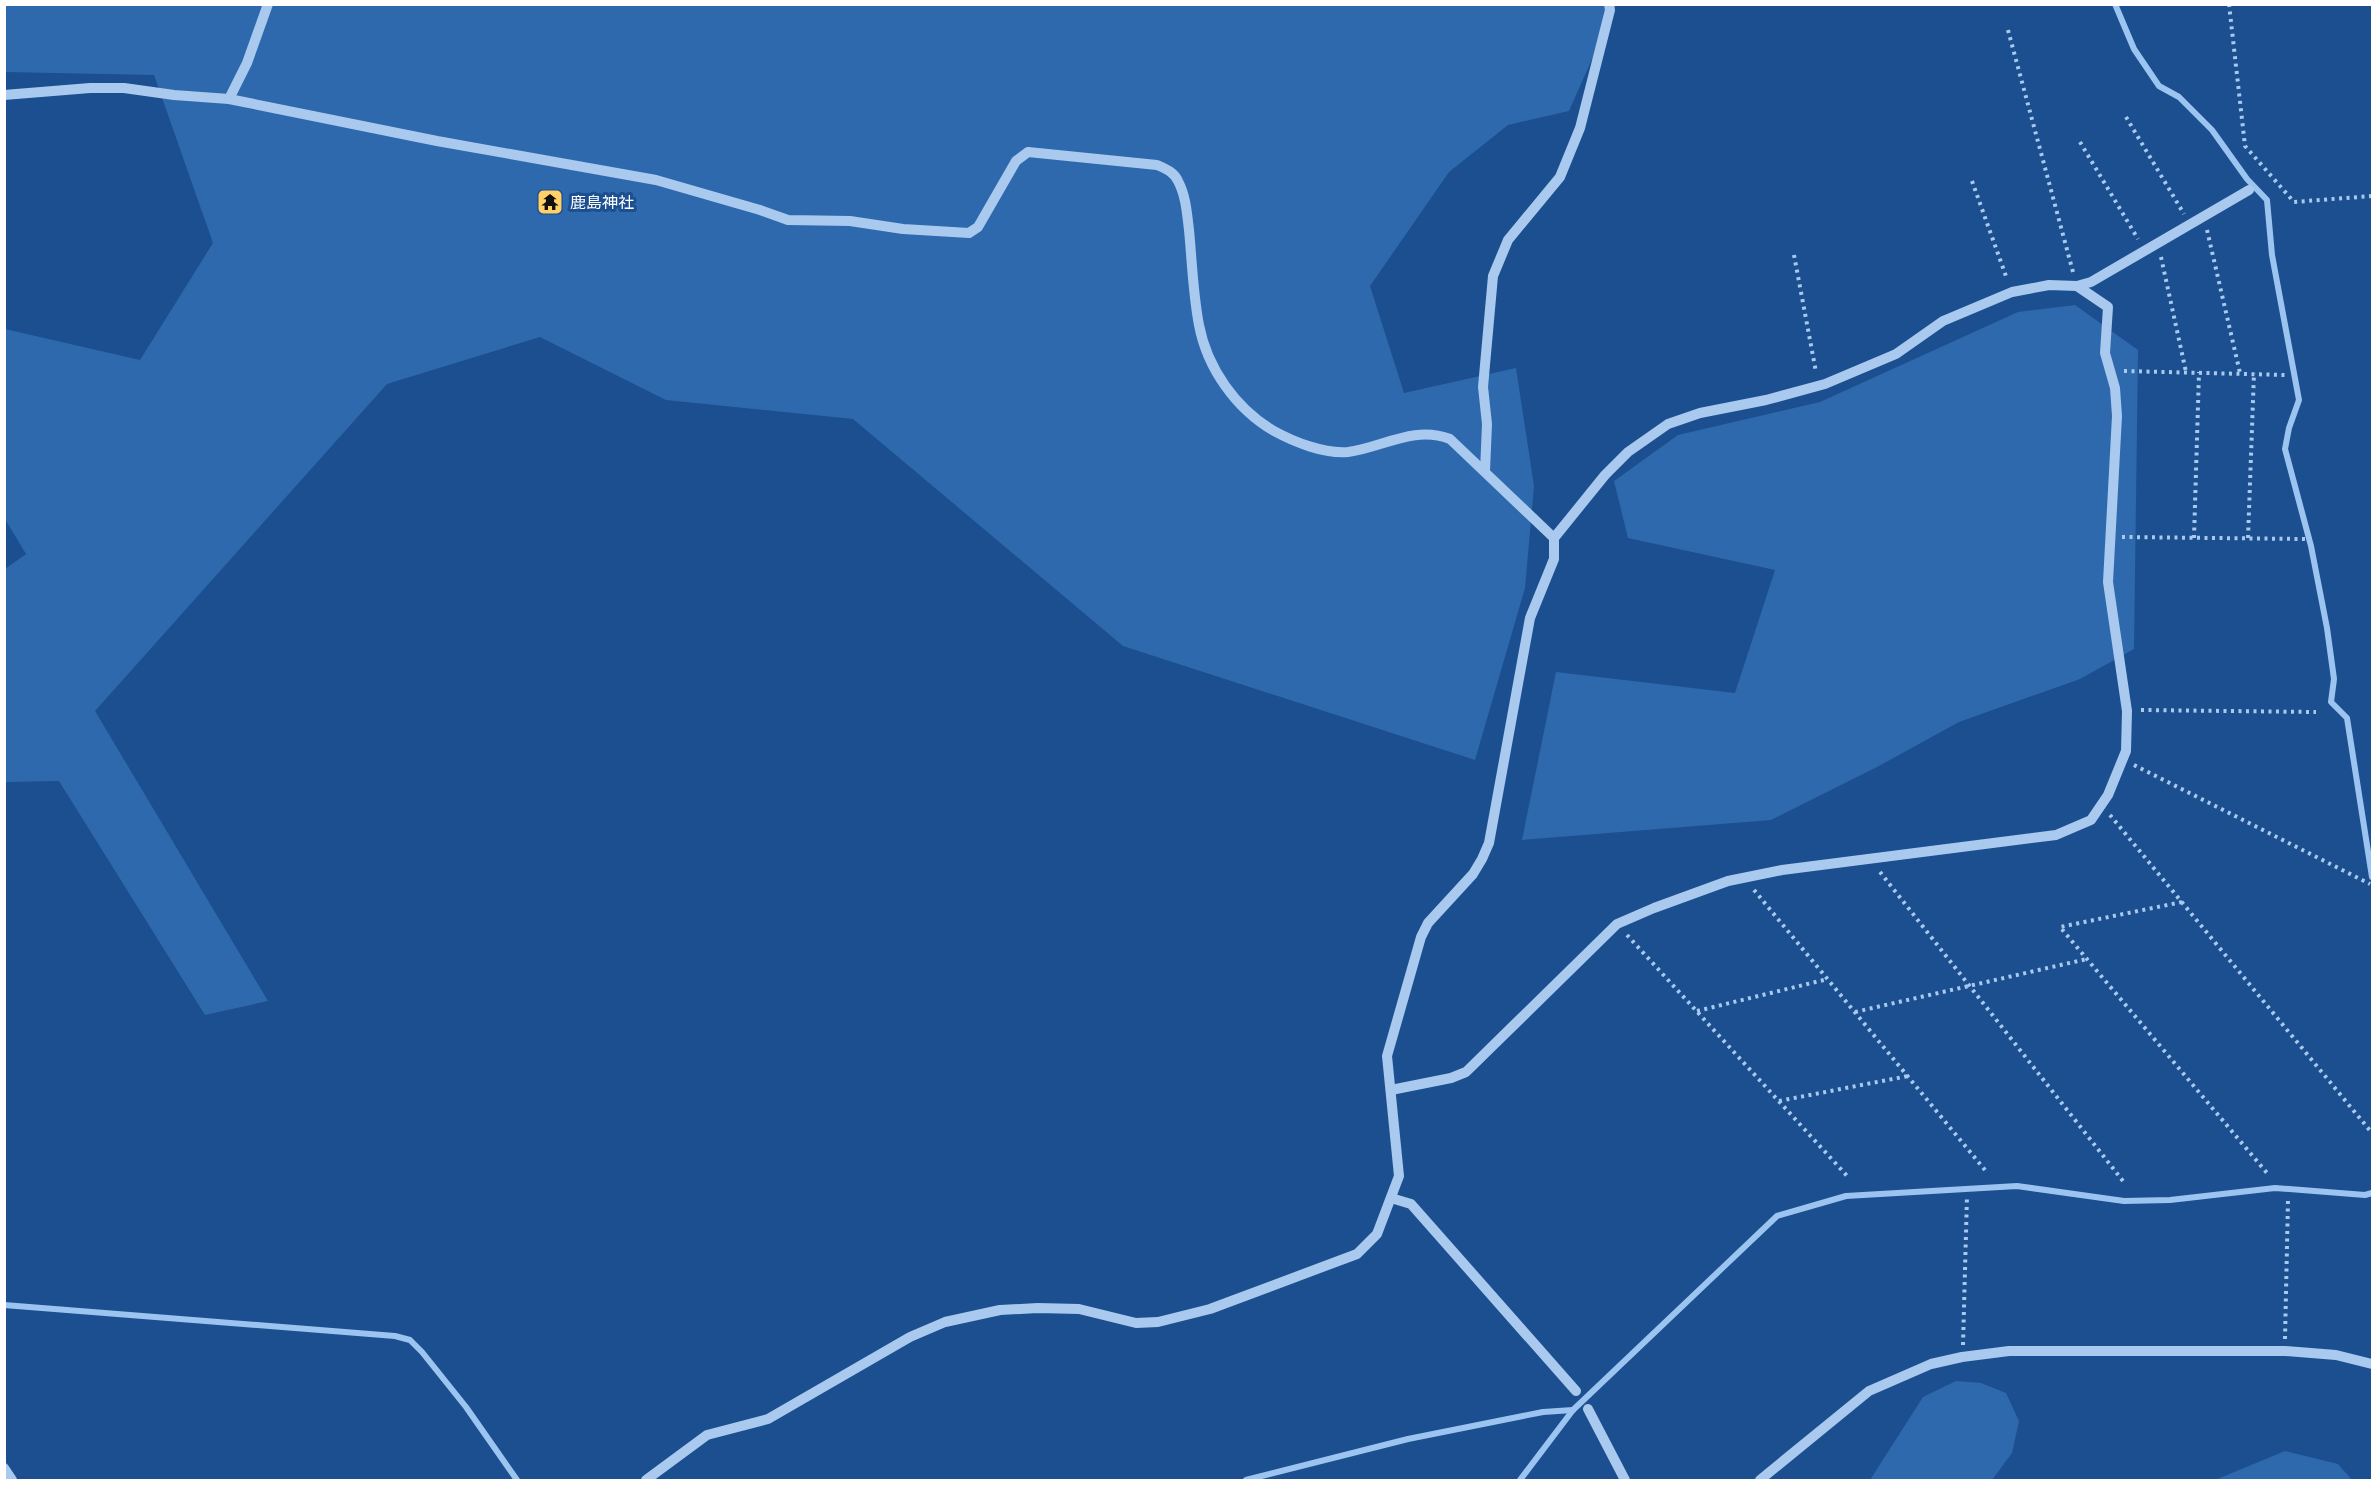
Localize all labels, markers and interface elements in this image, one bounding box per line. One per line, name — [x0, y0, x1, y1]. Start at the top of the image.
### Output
temple icon: 鹿島神社 — [535, 187, 565, 217]
place label: 鹿島神社 — [570, 193, 634, 212]

